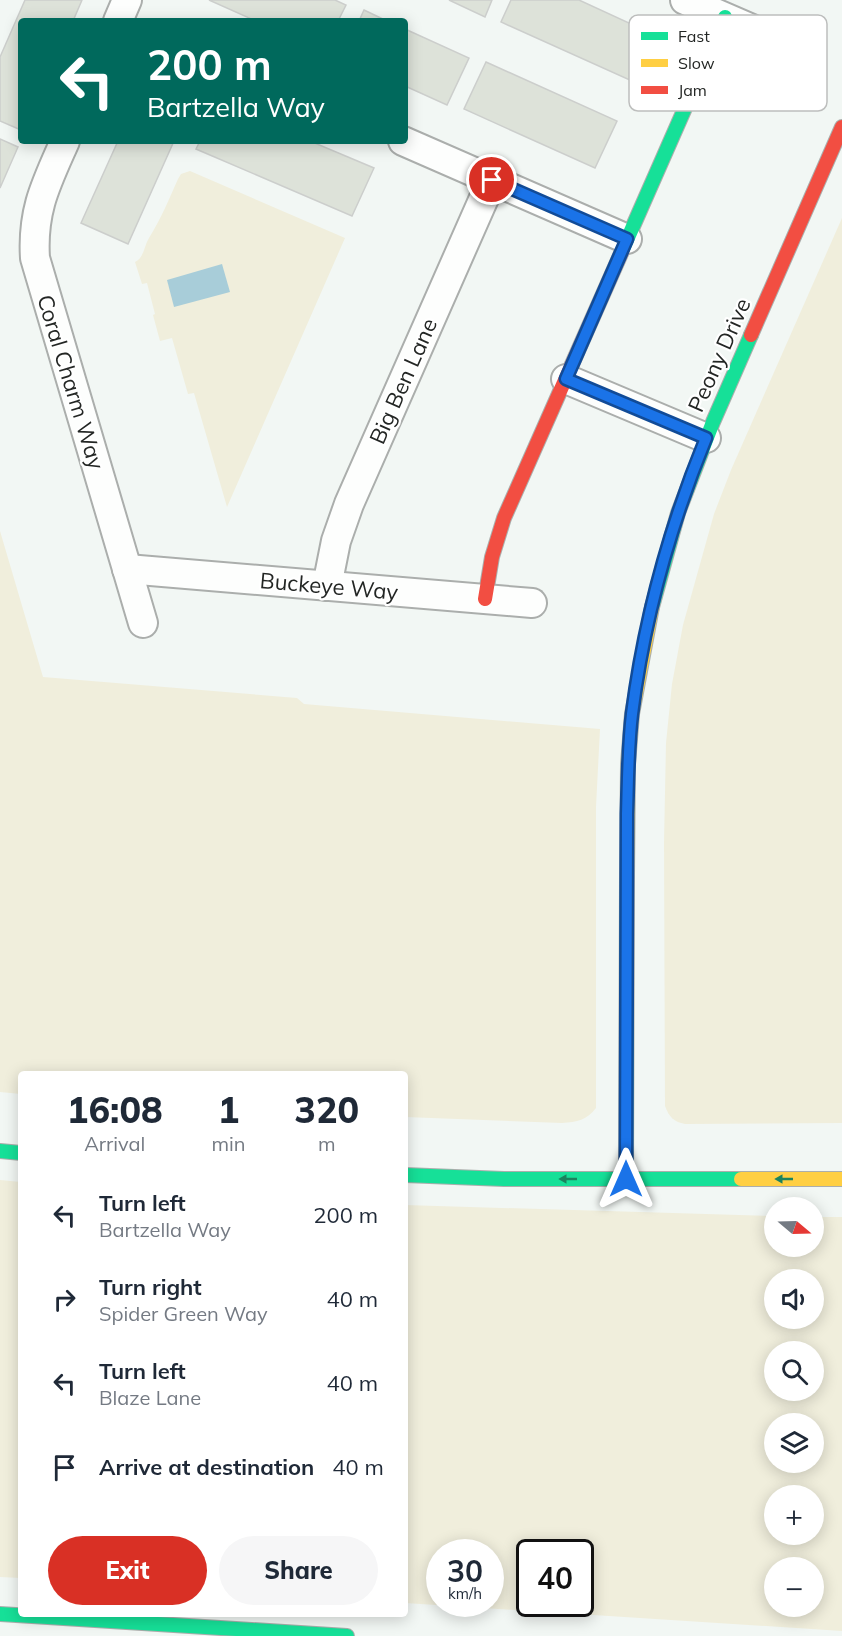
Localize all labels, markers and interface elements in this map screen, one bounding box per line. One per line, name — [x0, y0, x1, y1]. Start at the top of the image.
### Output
legend — [629, 15, 827, 111]
text: Fast — [678, 26, 710, 46]
text: 200 m — [147, 38, 272, 91]
icon: left — [48, 42, 126, 120]
text: Slow — [678, 53, 715, 73]
text: Jam — [678, 80, 707, 100]
text: Bartzella Way — [147, 90, 325, 124]
pin — [466, 154, 517, 205]
icon: arrive — [475, 163, 508, 196]
street label: Coral Charm Way — [31, 291, 111, 473]
street label: Peony Drive — [681, 294, 757, 416]
street label: Big Ben Lane — [363, 314, 443, 448]
street label: Buckeye Way — [259, 566, 400, 606]
text: 16:08 — [67, 1087, 163, 1132]
text: 1 — [218, 1087, 239, 1132]
text: 320 — [294, 1087, 359, 1132]
text: Arrival — [84, 1131, 145, 1156]
text: min — [211, 1131, 246, 1156]
text: m — [318, 1131, 336, 1156]
position arrow — [594, 1147, 658, 1211]
one-way arrow — [558, 1174, 577, 1184]
one-way arrow — [774, 1174, 793, 1184]
text: Turn left — [99, 1189, 186, 1217]
north arrow — [764, 1197, 824, 1257]
map controls — [764, 1197, 824, 1617]
icon: left — [48, 1199, 81, 1232]
text: 200 m — [313, 1201, 378, 1229]
text: Bartzella Way — [99, 1217, 231, 1242]
button: sound — [764, 1269, 824, 1329]
text: Turn right — [99, 1273, 202, 1301]
icon: right — [48, 1283, 81, 1316]
text: 40 m — [327, 1285, 378, 1313]
text: Spider Green Way — [99, 1301, 268, 1326]
button: search — [764, 1341, 824, 1401]
text: Turn left — [99, 1357, 186, 1385]
icon: left — [48, 1367, 81, 1400]
text: 40 m — [327, 1369, 378, 1397]
text: Blaze Lane — [99, 1385, 201, 1410]
button: layers — [764, 1413, 824, 1473]
icon: arrive — [48, 1451, 81, 1484]
text: Arrive at destination — [99, 1453, 314, 1481]
text: 40 m — [332, 1453, 384, 1481]
button: + — [764, 1485, 824, 1545]
button: Exit — [48, 1536, 207, 1605]
button: Share — [219, 1536, 378, 1605]
speed limit sign: 40 — [516, 1539, 594, 1617]
text: 30 — [447, 1552, 483, 1590]
button: − — [764, 1557, 824, 1617]
text: km/h — [448, 1584, 482, 1603]

